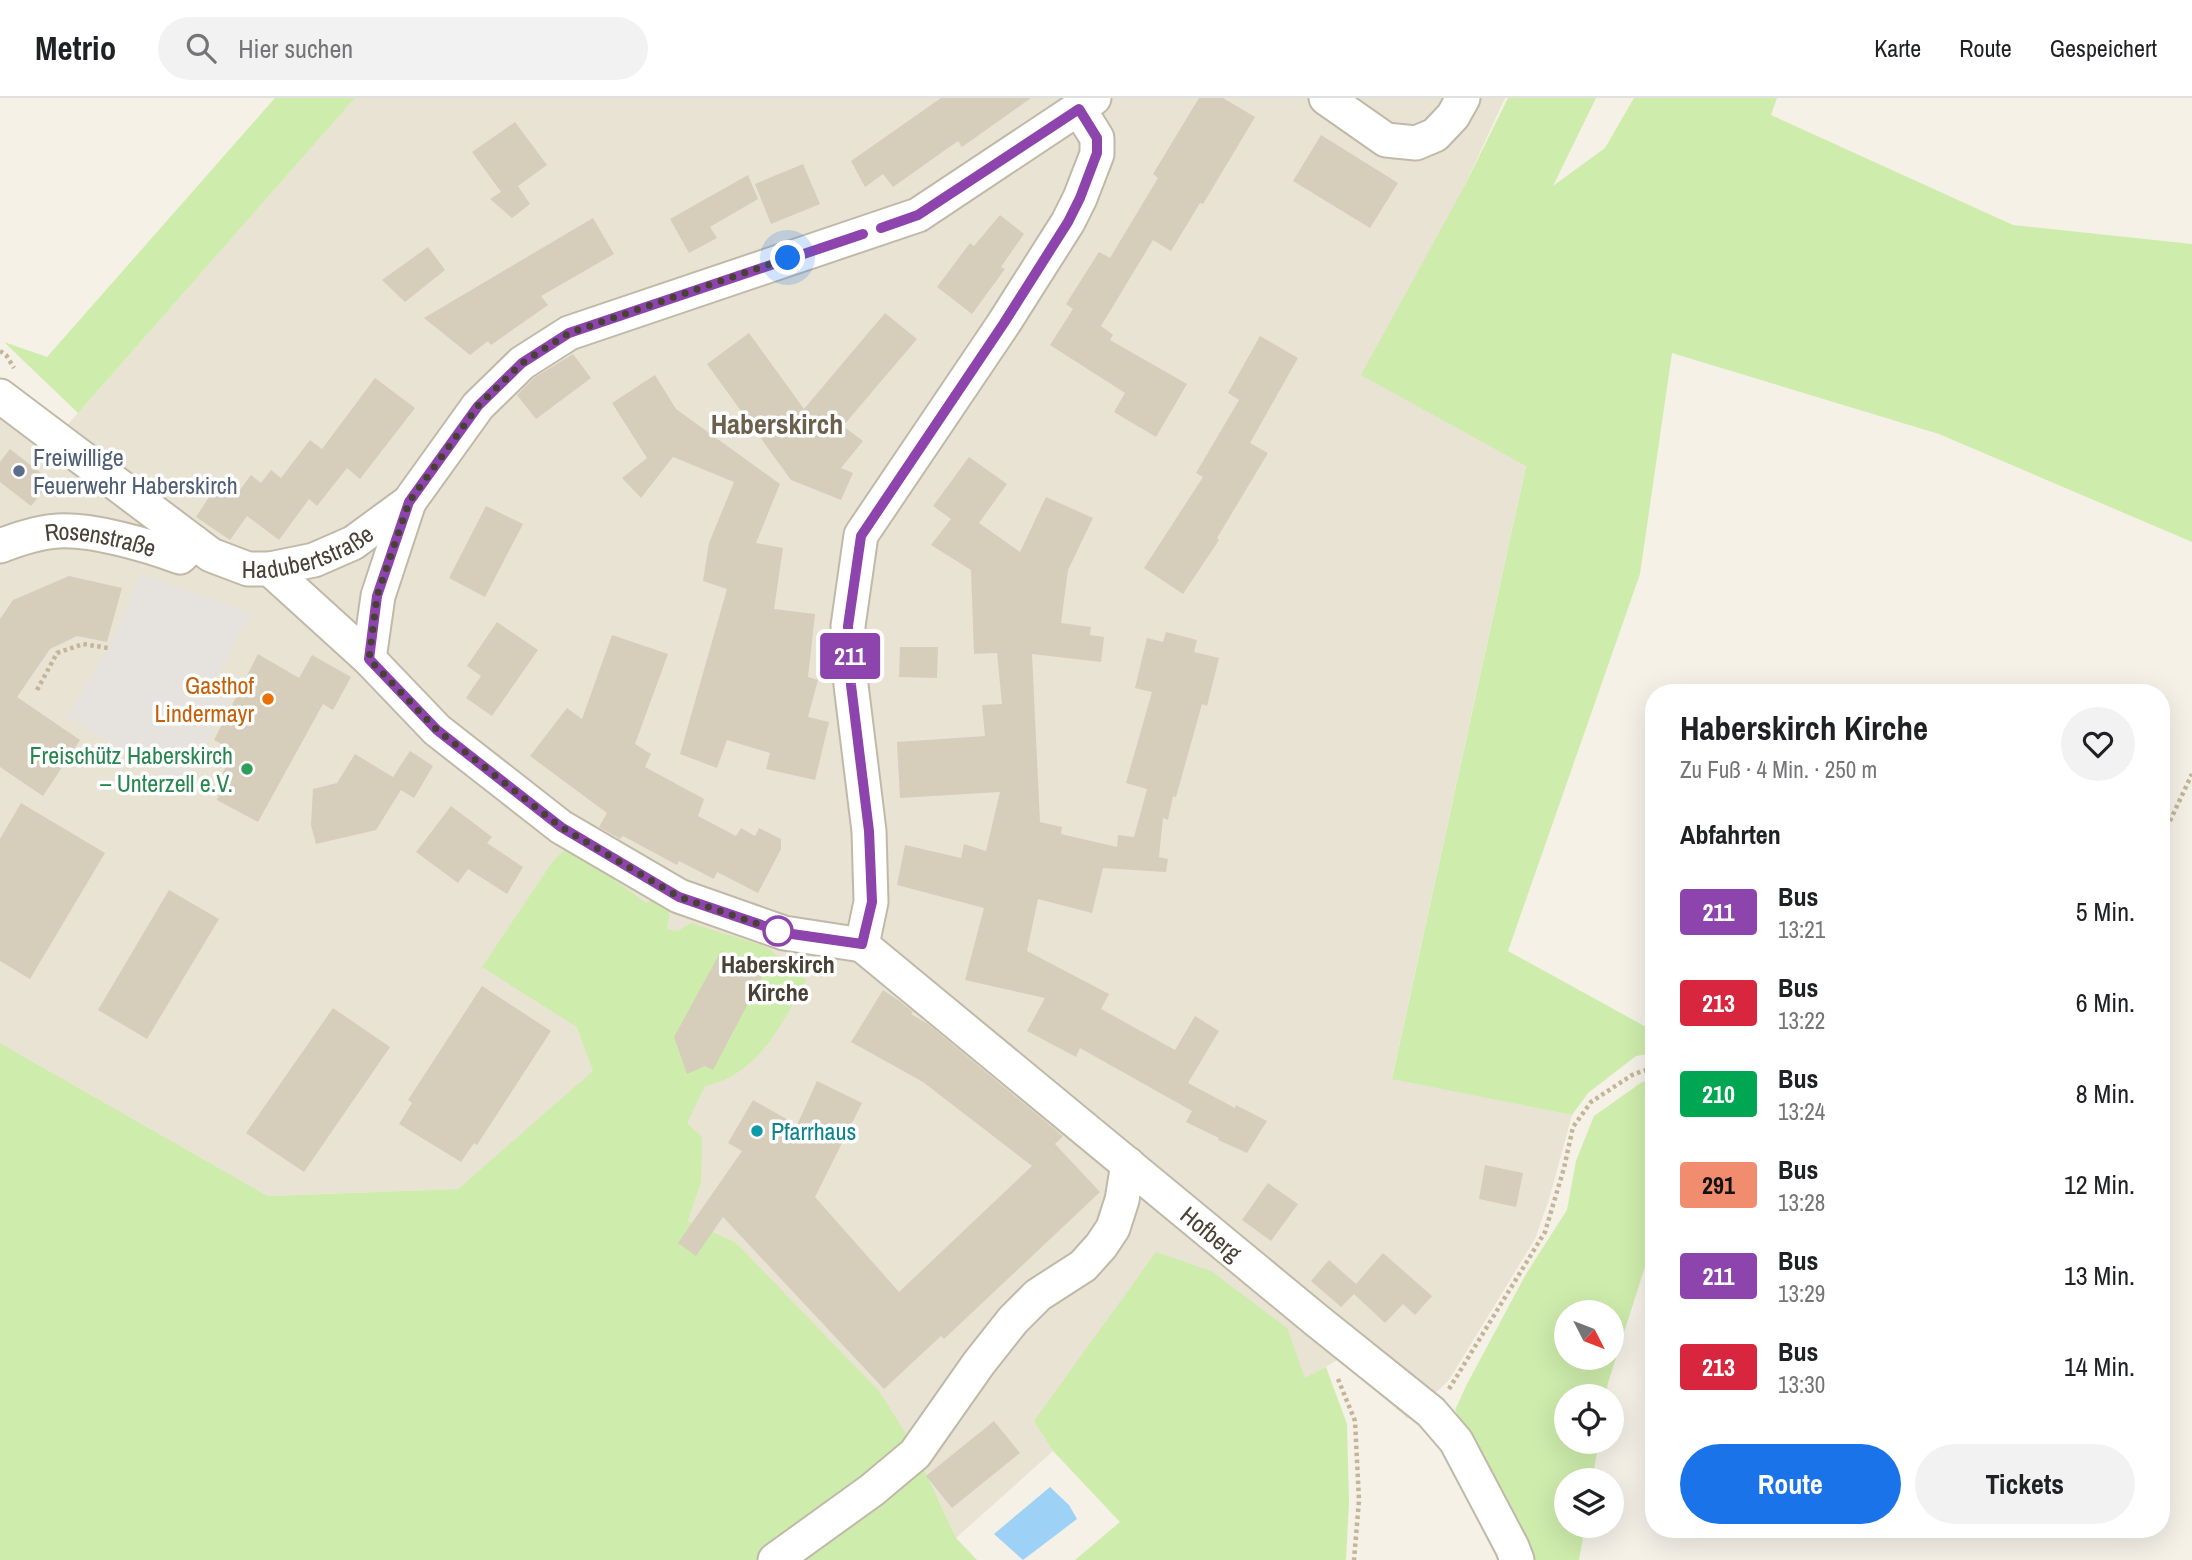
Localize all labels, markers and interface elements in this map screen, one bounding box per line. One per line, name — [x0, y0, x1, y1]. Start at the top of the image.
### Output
search box — [158, 17, 648, 80]
text: Metrio — [35, 26, 116, 70]
icon: search — [182, 29, 220, 67]
text: Hier suchen — [238, 31, 353, 66]
text: Karte — [1874, 32, 1921, 64]
text: Route — [1959, 32, 2012, 64]
text: Gespeichert — [2050, 32, 2157, 64]
your location — [770, 240, 805, 275]
district label: Haberskirch — [711, 405, 843, 443]
place label: Freiwillige Feuerwehr Haberskirch — [33, 441, 238, 501]
marker: Freiwillige Feuerwehr Haberskirch — [11, 463, 27, 479]
street label: Rosenstraße — [43, 515, 160, 564]
street label: Hadubertstraße — [242, 518, 380, 585]
line badge: 211 — [810, 633, 890, 679]
text: 211 — [834, 640, 866, 672]
place label: Gasthof Lindermayr — [154, 669, 255, 729]
marker: Gasthof Lindermayr — [260, 691, 276, 707]
text: Haberskirch Kirche — [1680, 706, 1928, 750]
button: heart — [2061, 707, 2135, 781]
place label: Freischütz Haberskirch – Unterzell e.V. — [30, 739, 233, 799]
text: Zu Fuß · 4 Min. · 250 m — [1680, 754, 1877, 785]
marker: Freischütz Haberskirch – Unterzell e.V. — [239, 761, 255, 777]
text: Abfahrten — [1680, 817, 1781, 852]
text: Bus — [1778, 879, 1818, 914]
text: 5 Min. — [2076, 894, 2135, 929]
text: 211 — [1703, 896, 1734, 928]
text: 13:21 — [1778, 914, 1825, 945]
marker: Haberskirch Kirche — [763, 916, 793, 946]
place label: Haberskirch Kirche — [721, 948, 835, 1008]
text: Bus — [1778, 970, 1818, 1005]
text: 6 Min. — [2076, 985, 2135, 1020]
text: 213 — [1702, 987, 1735, 1019]
text: 13:22 — [1778, 1005, 1825, 1036]
text: Bus — [1778, 1061, 1818, 1096]
text: 8 Min. — [2076, 1076, 2135, 1111]
text: 210 — [1702, 1078, 1735, 1110]
text: 13:24 — [1778, 1096, 1825, 1127]
place label: Pfarrhaus — [771, 1115, 856, 1147]
marker: Pfarrhaus — [749, 1123, 765, 1139]
text: Bus — [1778, 1152, 1818, 1187]
text: 12 Min. — [2064, 1167, 2135, 1202]
text: 291 — [1702, 1169, 1735, 1201]
text: 13:28 — [1778, 1187, 1825, 1218]
street label: Hofberg — [1174, 1199, 1249, 1268]
text: Bus — [1778, 1243, 1818, 1278]
text: 13 Min. — [2064, 1258, 2135, 1293]
text: 211 — [1703, 1260, 1734, 1292]
text: 13:29 — [1778, 1278, 1825, 1309]
north arrow — [1554, 1300, 1624, 1370]
map controls — [1554, 1300, 1624, 1538]
text: Bus — [1778, 1334, 1818, 1369]
text: 14 Min. — [2064, 1349, 2135, 1384]
text: 213 — [1702, 1351, 1735, 1383]
text: 13:30 — [1778, 1369, 1825, 1400]
button: locate — [1554, 1384, 1624, 1454]
button: Route — [1680, 1444, 1901, 1524]
button: Tickets — [1915, 1444, 2135, 1524]
button: layers — [1554, 1468, 1624, 1538]

